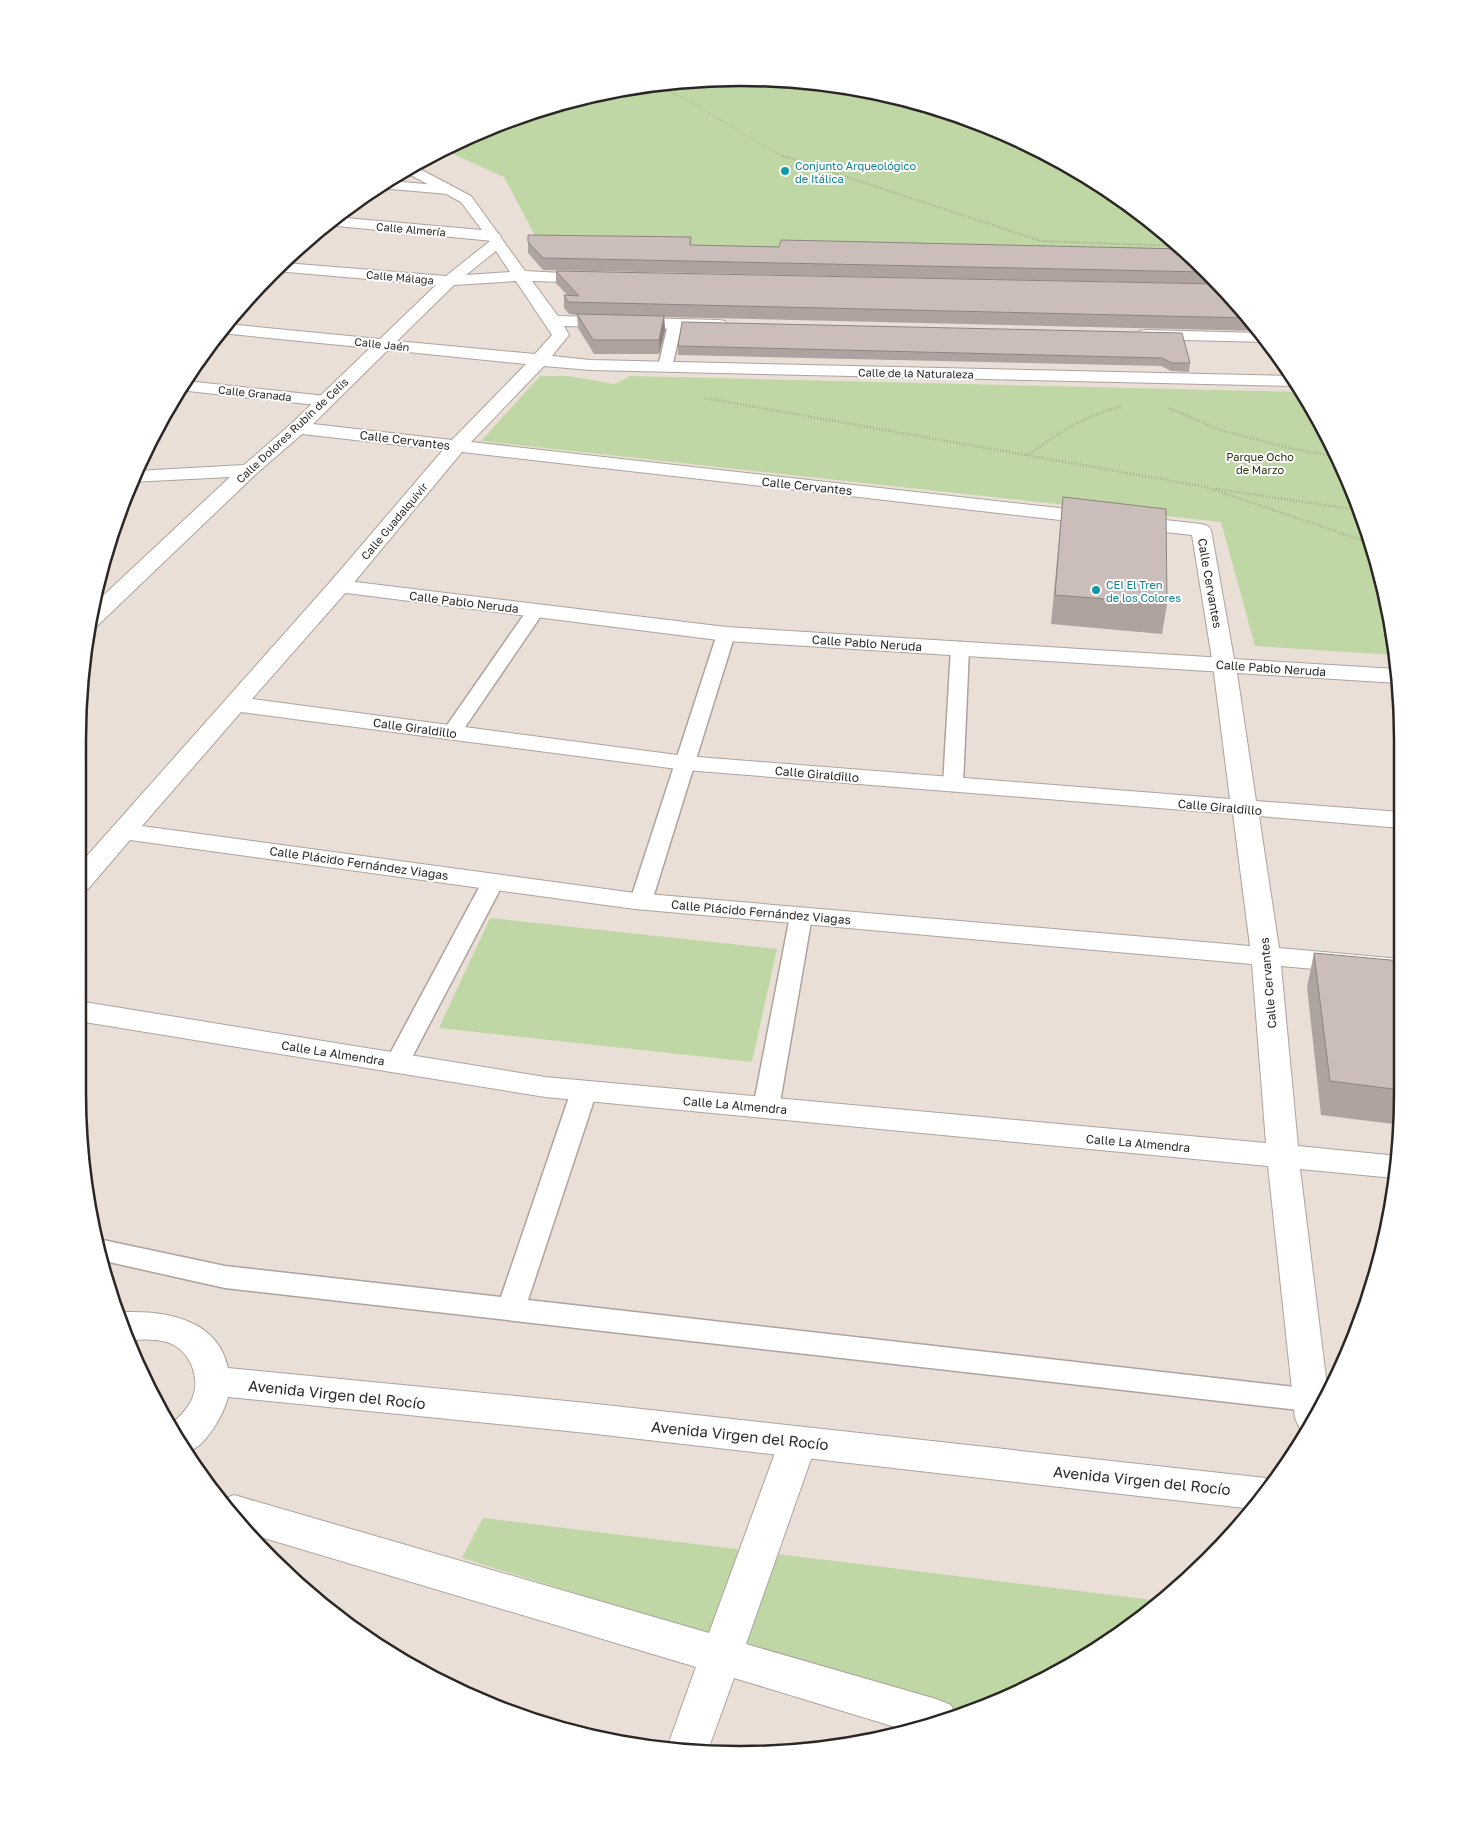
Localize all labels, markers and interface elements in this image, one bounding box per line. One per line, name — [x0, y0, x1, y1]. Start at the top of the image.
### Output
place label: Conjunto Arqueológico de Itálica — [795, 159, 917, 185]
marker: Conjunto Arqueológico de Itálica — [779, 165, 791, 177]
street label: Calle Almería — [376, 219, 446, 239]
street label: Calle Málaga — [365, 268, 435, 286]
street label: Calle Jaén — [354, 335, 410, 353]
street label: Calle de la Naturaleza — [858, 365, 974, 381]
street label: Calle Dolores Rubín de Celis — [233, 375, 351, 485]
street label: Calle Granada — [218, 383, 292, 403]
street label: Calle Cervantes — [359, 427, 451, 453]
park label: Parque Ocho de Marzo — [1226, 450, 1294, 476]
street label: Calle Cervantes — [761, 474, 853, 498]
street label: Calle Guadalquivir — [358, 479, 430, 562]
street label: Calle Cervantes — [1195, 537, 1225, 629]
place label: CEI El Tren de los Colores — [1106, 578, 1181, 604]
marker: CEI El Tren de los Colores — [1090, 584, 1102, 596]
street label: Calle Pablo Neruda — [408, 588, 520, 616]
street label: Calle Pablo Neruda — [811, 632, 923, 654]
street label: Calle Pablo Neruda — [1215, 657, 1327, 679]
street label: Calle Giraldillo — [372, 715, 458, 741]
street label: Calle Giraldillo — [774, 763, 860, 785]
street label: Calle Giraldillo — [1177, 796, 1263, 818]
street label: Calle Plácido Fernández Viagas — [269, 843, 449, 883]
street label: Calle Plácido Fernández Viagas — [670, 897, 852, 927]
street label: Calle Cervantes — [1257, 937, 1279, 1029]
street label: Calle La Almendra — [280, 1037, 386, 1069]
street label: Calle La Almendra — [682, 1093, 788, 1117]
street label: Calle La Almendra — [1085, 1131, 1191, 1155]
street label: Avenida Virgen del Rocío — [248, 1376, 426, 1412]
street label: Avenida Virgen del Rocío — [651, 1417, 829, 1453]
street label: Avenida Virgen del Rocío — [1053, 1462, 1231, 1498]

